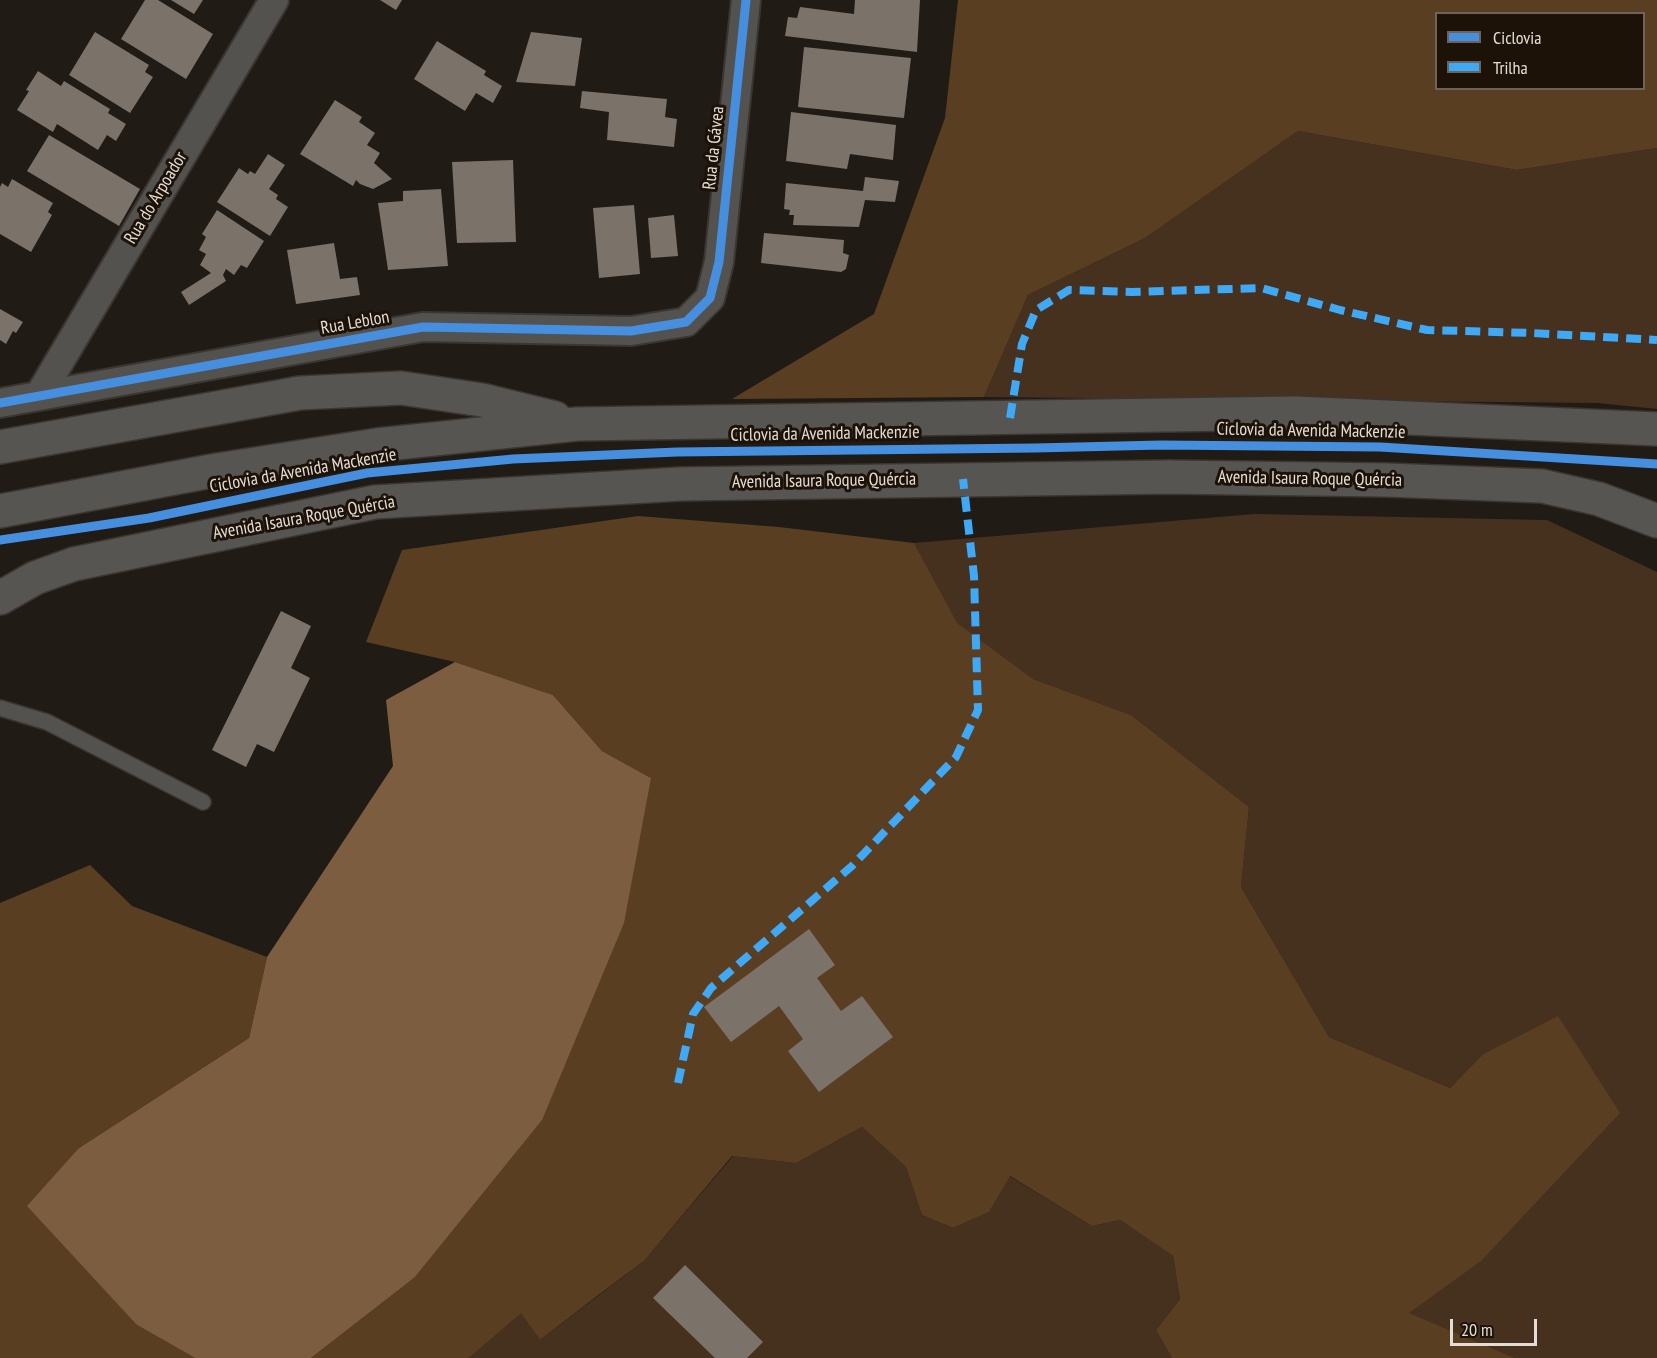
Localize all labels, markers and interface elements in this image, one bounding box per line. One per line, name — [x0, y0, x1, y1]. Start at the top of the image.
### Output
legend — [1435, 12, 1645, 90]
text: Ciclovia — [1493, 26, 1541, 49]
text: Trilha — [1493, 56, 1528, 79]
street label: Rua da Gávea — [699, 105, 729, 191]
street label: Rua do Arpoador — [120, 148, 192, 248]
street label: Rua Leblon — [319, 306, 391, 340]
street label: Ciclovia da Avenida Mackenzie — [1216, 419, 1406, 443]
street label: Ciclovia da Avenida Mackenzie — [730, 422, 920, 446]
street label: Ciclovia da Avenida Mackenzie — [208, 444, 398, 498]
street label: Avenida Isaura Roque Quércia — [1218, 467, 1402, 491]
street label: Avenida Isaura Roque Quércia — [732, 469, 916, 493]
street label: Avenida Isaura Roque Quércia — [211, 491, 397, 545]
scale bar — [1453, 1307, 1540, 1345]
text: 20 m — [1461, 1318, 1493, 1341]

